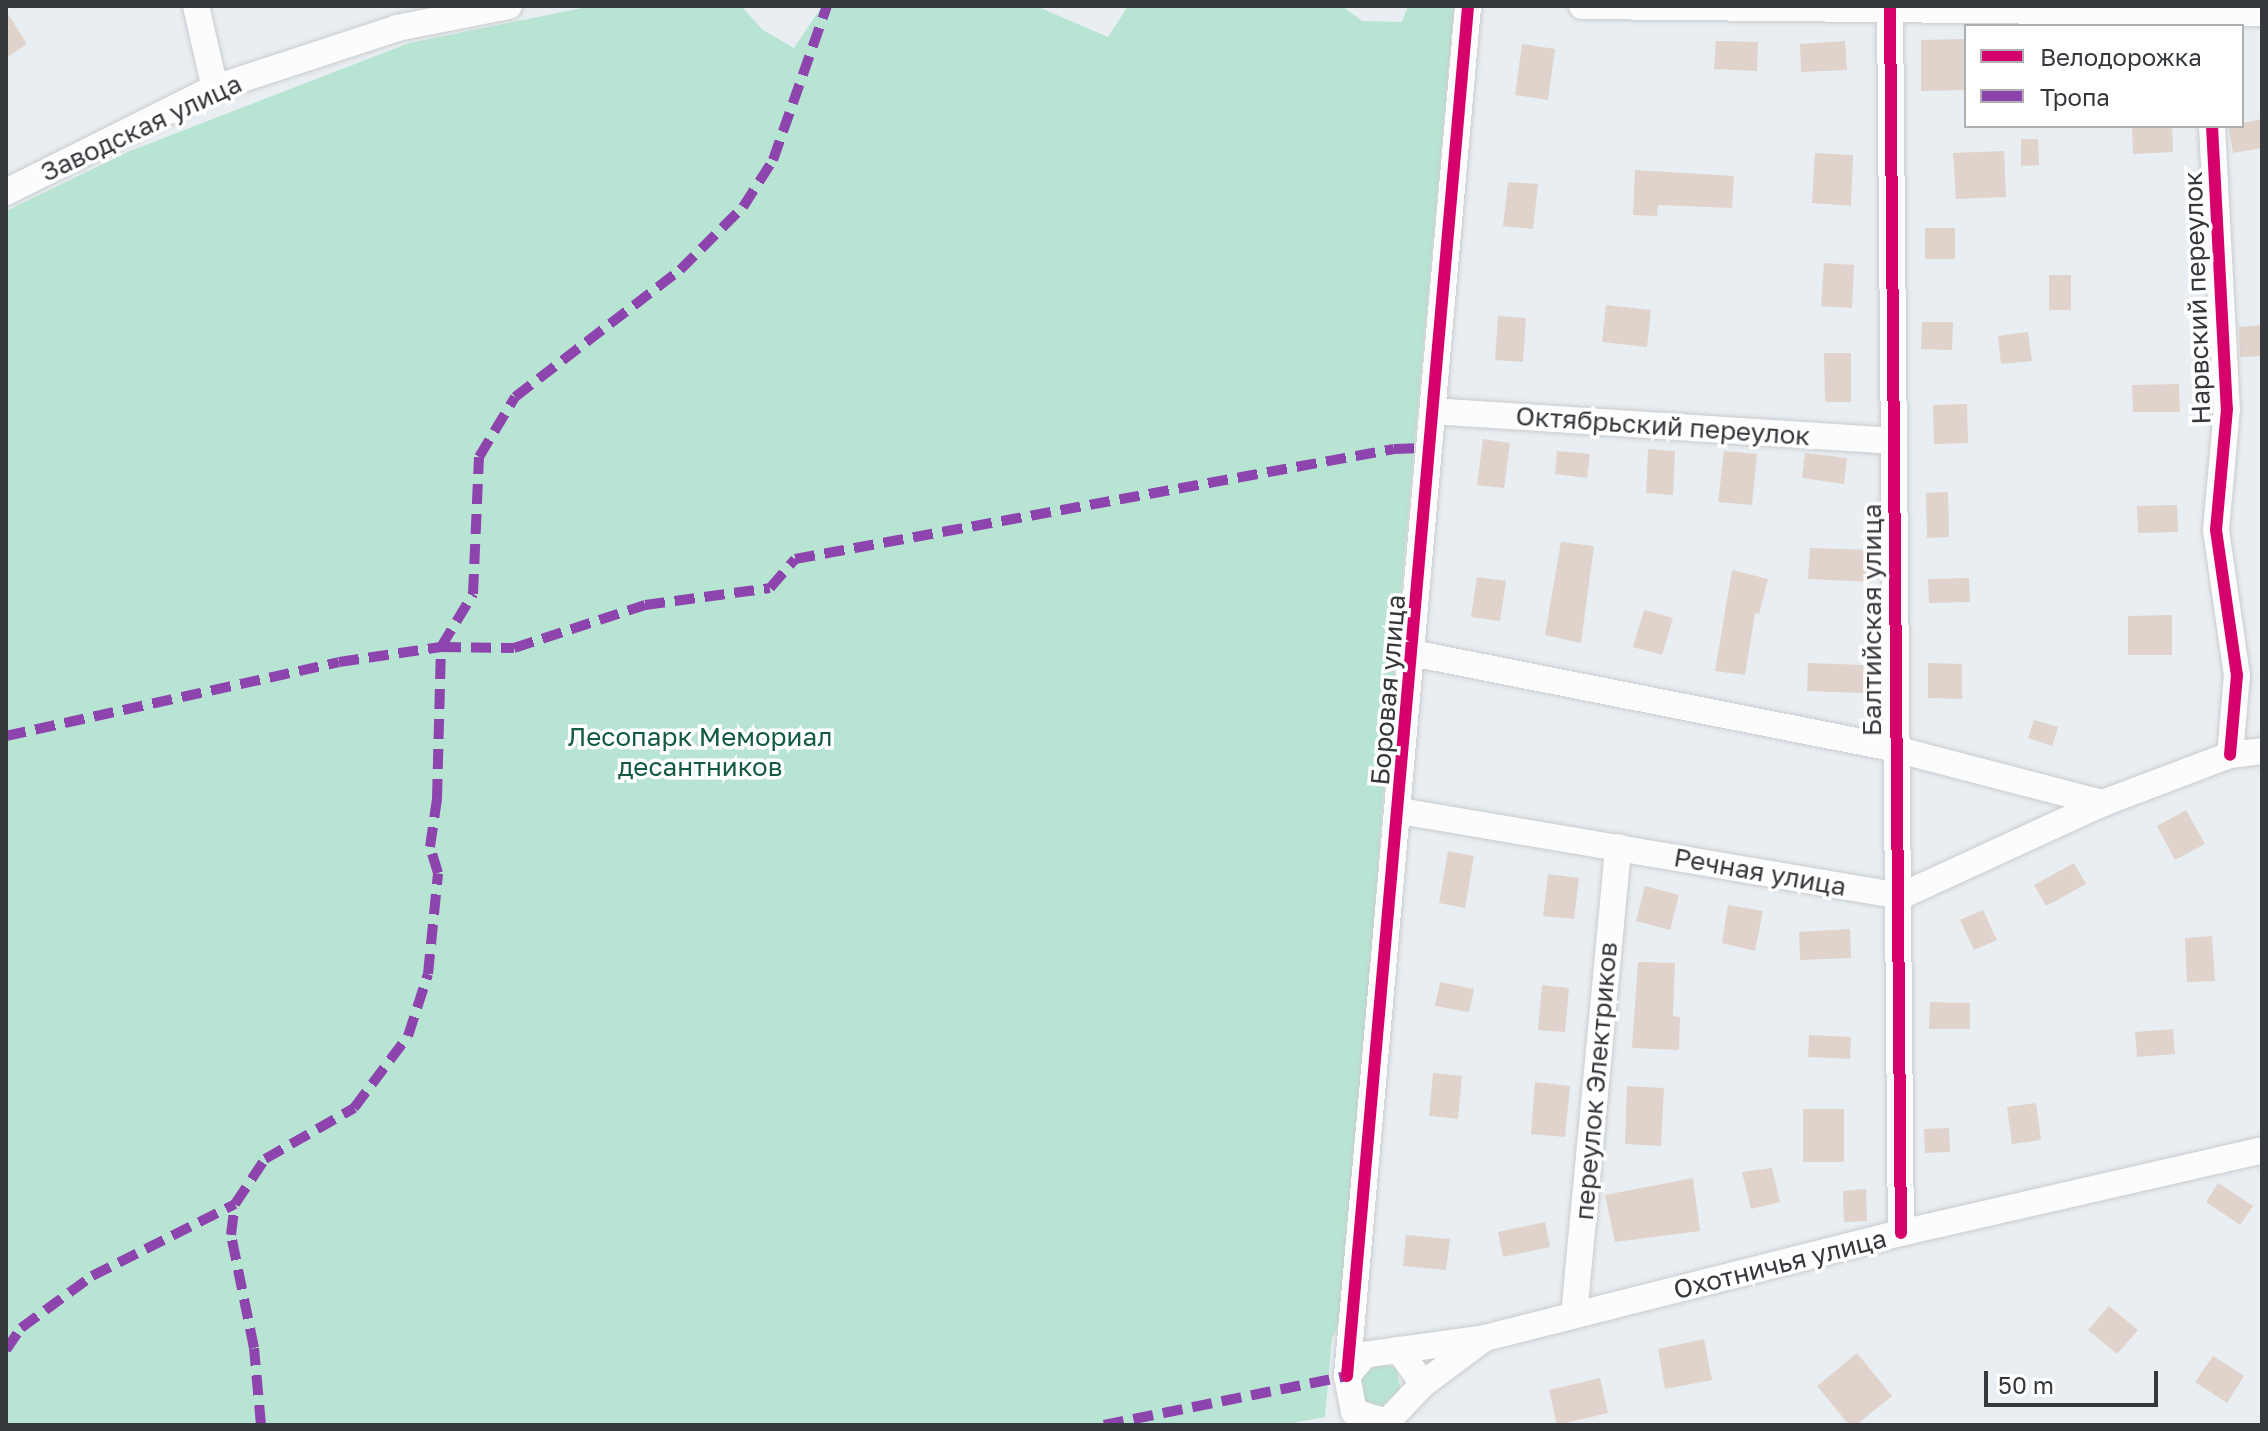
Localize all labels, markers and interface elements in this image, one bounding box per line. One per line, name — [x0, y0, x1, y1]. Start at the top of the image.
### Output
legend — [1964, 24, 2244, 128]
text: Велодорожка — [2040, 42, 2202, 71]
street label: Заводская улица — [36, 68, 246, 188]
text: Тропа — [2040, 82, 2110, 111]
street label: Нарвский переулок — [2177, 171, 2217, 425]
street label: Октябрьский переулок — [1515, 400, 1811, 452]
street label: Балтийская улица — [1856, 504, 1888, 736]
street label: Боровая улица — [1364, 593, 1412, 787]
park label: Лесопарк Мемориал десантников — [568, 721, 832, 782]
street label: Речная улица — [1671, 842, 1849, 902]
street label: переулок Электриков — [1568, 941, 1624, 1221]
street label: Охотничья улица — [1670, 1222, 1890, 1306]
scale bar — [1988, 1355, 2162, 1405]
text: 50 m — [1998, 1370, 2054, 1399]

